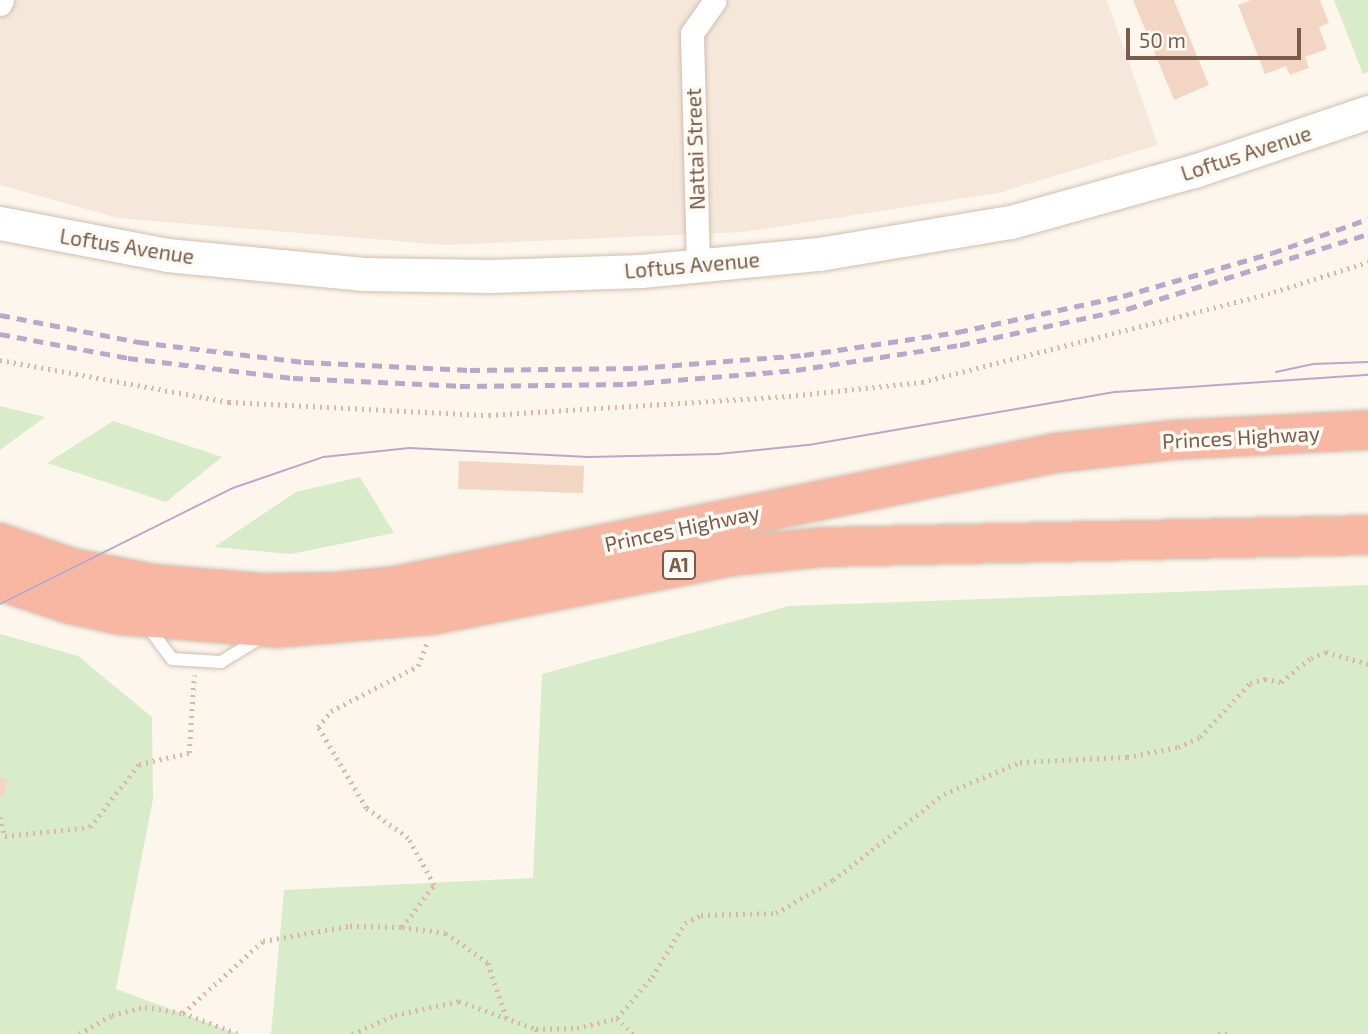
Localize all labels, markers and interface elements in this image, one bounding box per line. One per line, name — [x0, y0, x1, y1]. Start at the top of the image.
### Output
scale bar — [1130, 14, 1305, 58]
text: 50 m — [1139, 27, 1186, 52]
street label: Nattai Street — [680, 88, 710, 210]
street label: Loftus Avenue — [1177, 120, 1315, 186]
street label: Loftus Avenue — [58, 223, 196, 269]
street label: Loftus Avenue — [623, 247, 761, 283]
street label: Princes Highway — [1161, 420, 1321, 454]
street label: Princes Highway — [602, 499, 762, 557]
road number: A1 — [662, 550, 696, 580]

